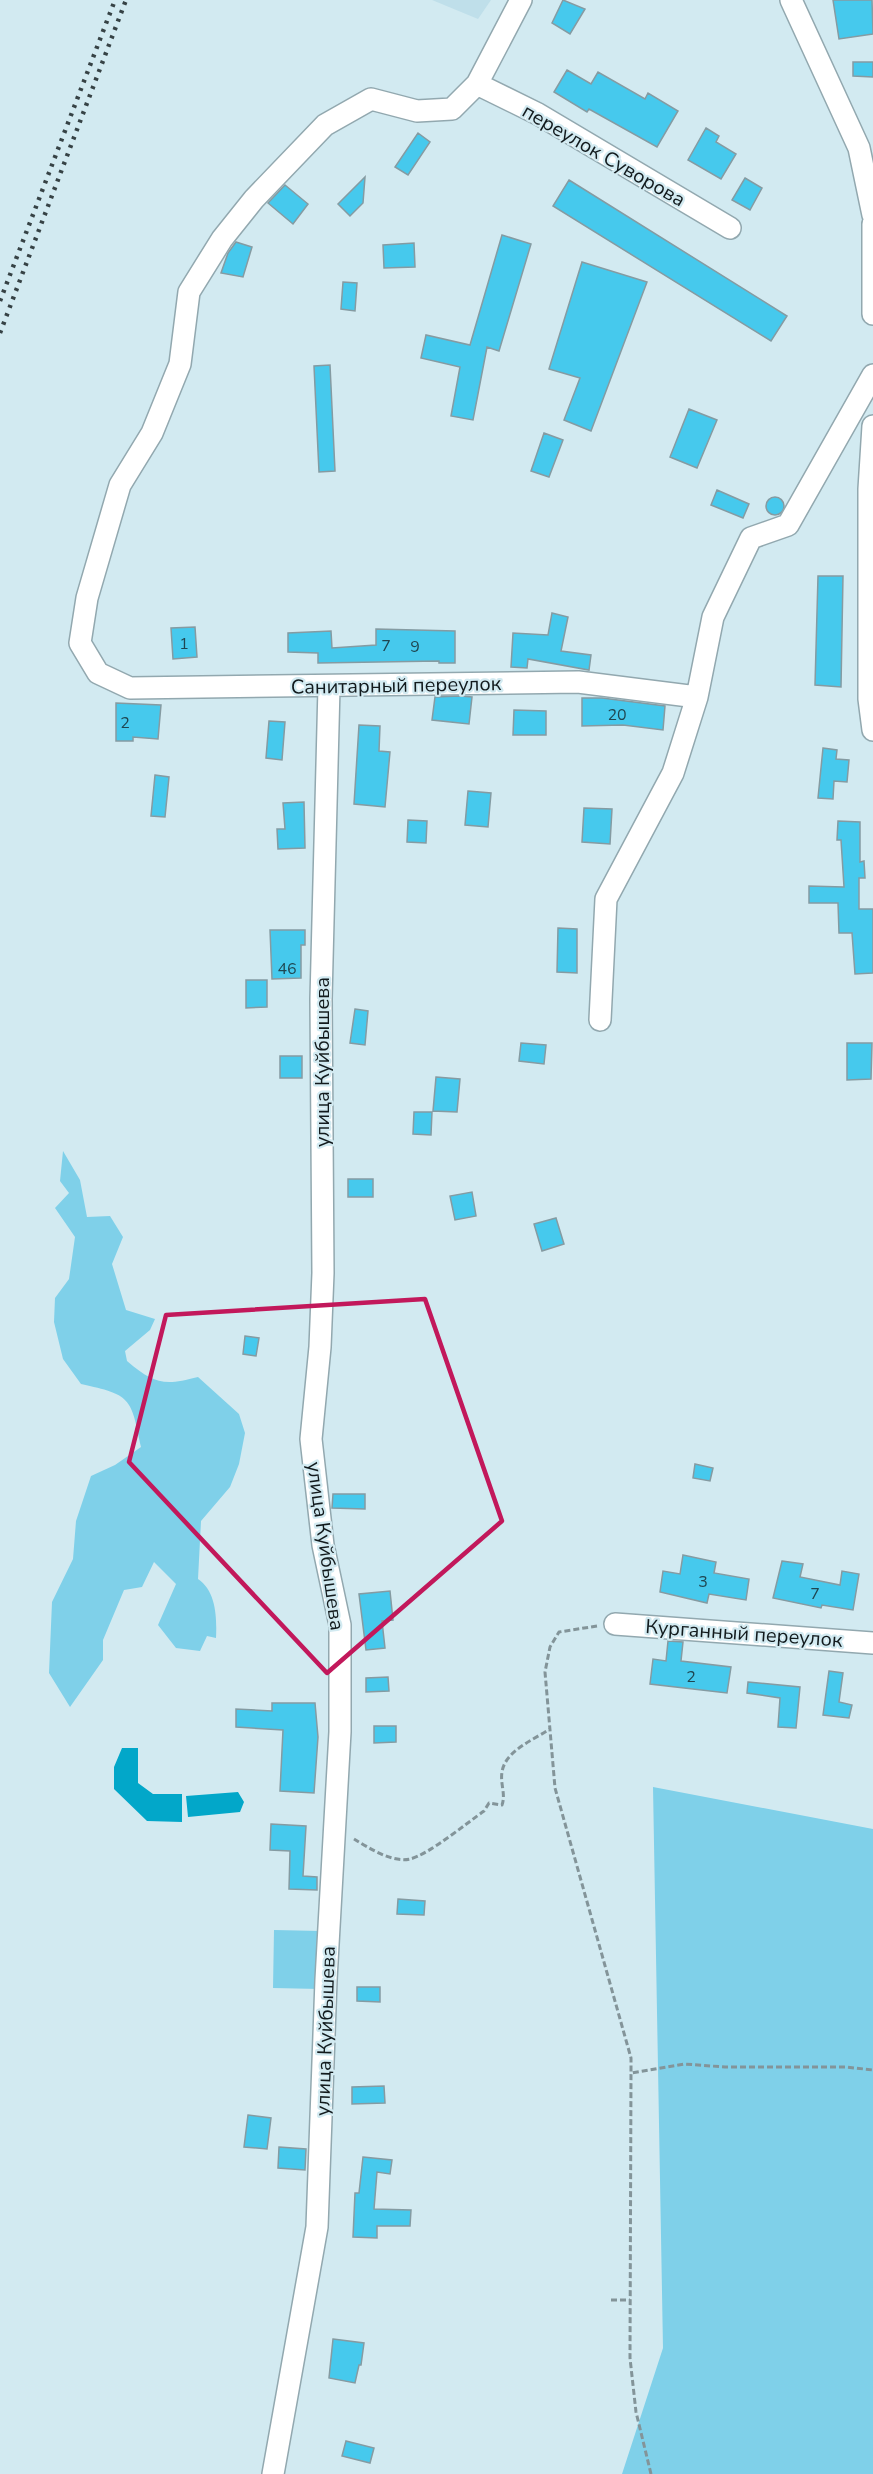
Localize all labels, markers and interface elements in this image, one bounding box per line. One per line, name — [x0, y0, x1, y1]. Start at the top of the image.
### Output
street label: переулок Суворова — [517, 98, 690, 213]
house number: 1 — [179, 633, 189, 655]
house number: 7 — [381, 635, 391, 657]
house number: 9 — [410, 636, 420, 658]
street label: Санитарный переулок — [291, 670, 502, 701]
house number: 20 — [607, 704, 627, 726]
house number: 2 — [120, 712, 130, 734]
house number: 46 — [277, 958, 297, 980]
street label: улица Куйбышева — [309, 977, 336, 1147]
street label: улица Куйбышева — [300, 1460, 351, 1632]
house number: 3 — [698, 1571, 708, 1593]
house number: 7 — [810, 1583, 820, 1605]
street label: Курганный переулок — [645, 1613, 844, 1654]
house number: 2 — [686, 1666, 696, 1688]
street label: улица Куйбышева — [309, 1946, 342, 2116]

